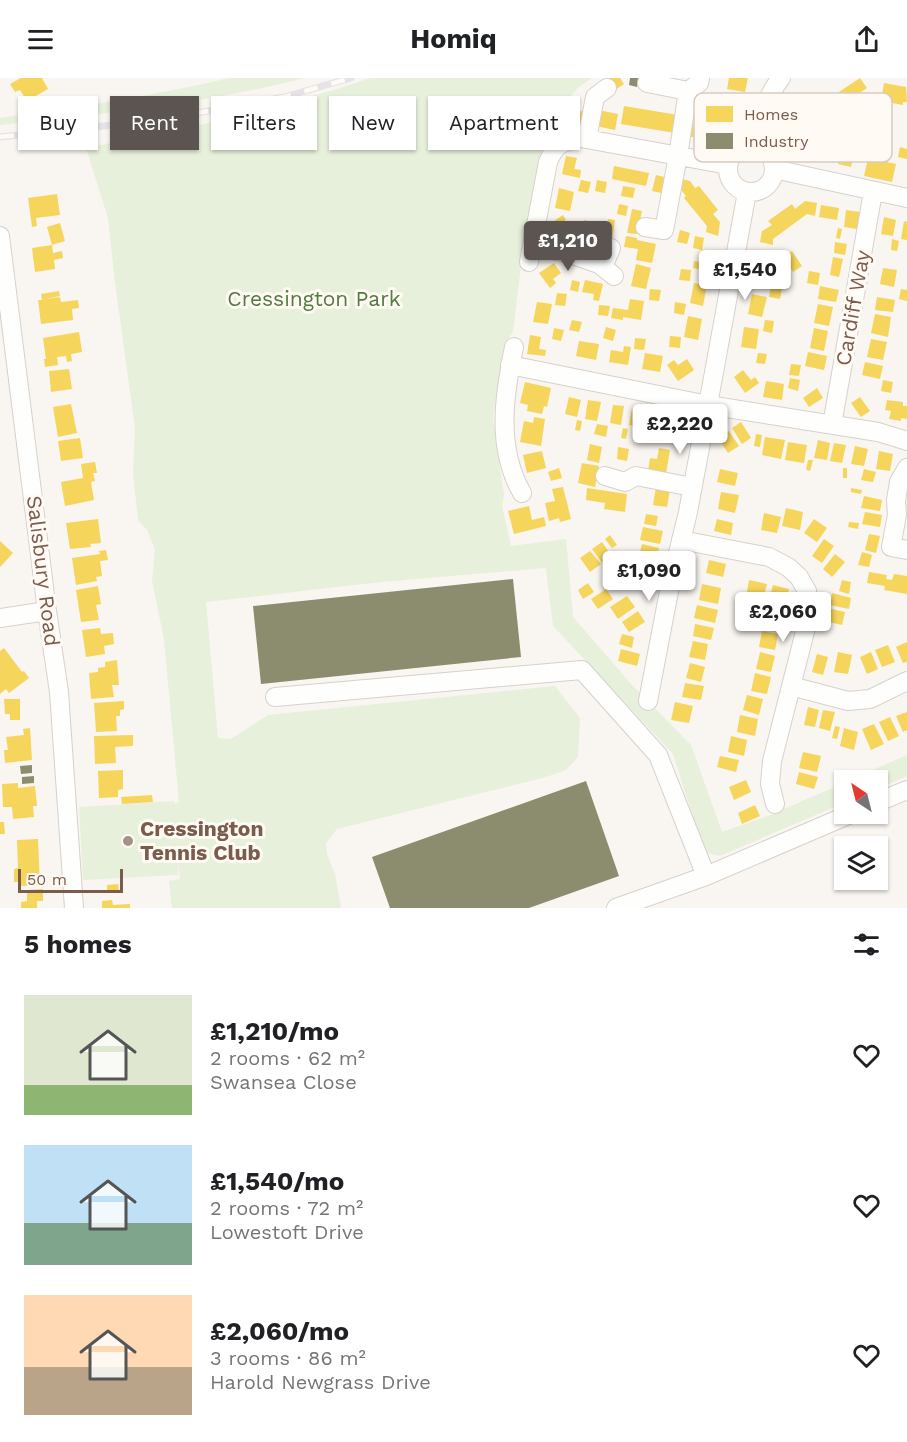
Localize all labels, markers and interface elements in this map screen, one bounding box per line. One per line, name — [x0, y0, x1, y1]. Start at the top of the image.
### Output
icon: menu — [24, 23, 57, 56]
text: Homiq — [410, 23, 497, 55]
icon: share — [850, 23, 883, 56]
legend — [694, 93, 892, 162]
chip: Buy — [18, 96, 98, 150]
chip: Rent — [110, 96, 199, 150]
chip: Filters — [211, 96, 317, 150]
chip: New — [329, 96, 416, 150]
chip: Apartment — [428, 96, 580, 150]
text: Homes — [744, 105, 798, 124]
text: Industry — [744, 132, 809, 151]
pin: £1,210 — [519, 221, 617, 272]
text: £1,210 — [538, 228, 598, 252]
street label: Cardiff Way — [830, 248, 875, 368]
pin: £1,540 — [696, 250, 794, 301]
text: £1,540 — [713, 257, 777, 281]
park label: Cressington Park — [227, 286, 401, 311]
pin: £2,220 — [631, 404, 729, 455]
text: £2,220 — [647, 411, 713, 435]
street label: Salisbury Road — [22, 494, 65, 648]
pin: £1,090 — [600, 551, 698, 602]
text: £1,090 — [617, 558, 681, 582]
pin: £2,060 — [734, 592, 832, 643]
text: £2,060 — [749, 599, 817, 623]
north arrow — [834, 770, 888, 824]
map controls — [834, 770, 888, 890]
place label: Cressington Tennis Club — [140, 816, 263, 865]
marker: Cressington Tennis Club — [121, 834, 135, 848]
button: layers — [834, 836, 888, 890]
scale bar — [18, 866, 123, 894]
text: 50 m — [27, 870, 67, 889]
icon: filters — [850, 928, 883, 961]
text: 5 homes — [24, 929, 132, 959]
text: £1,210/mo — [210, 1016, 339, 1046]
icon: home — [72, 1019, 144, 1091]
icon: heart — [850, 1039, 883, 1072]
text: 2 rooms · 62 m² — [210, 1046, 365, 1070]
text: Swansea Close — [210, 1070, 357, 1094]
text: £1,540/mo — [210, 1166, 344, 1196]
icon: home — [72, 1169, 144, 1241]
icon: heart — [850, 1189, 883, 1222]
text: 2 rooms · 72 m² — [210, 1196, 363, 1220]
text: Lowestoft Drive — [210, 1220, 364, 1244]
text: £2,060/mo — [210, 1316, 349, 1346]
icon: home — [72, 1319, 144, 1391]
icon: heart — [850, 1339, 883, 1372]
text: 3 rooms · 86 m² — [210, 1346, 366, 1370]
text: Harold Newgrass Drive — [210, 1370, 431, 1394]

